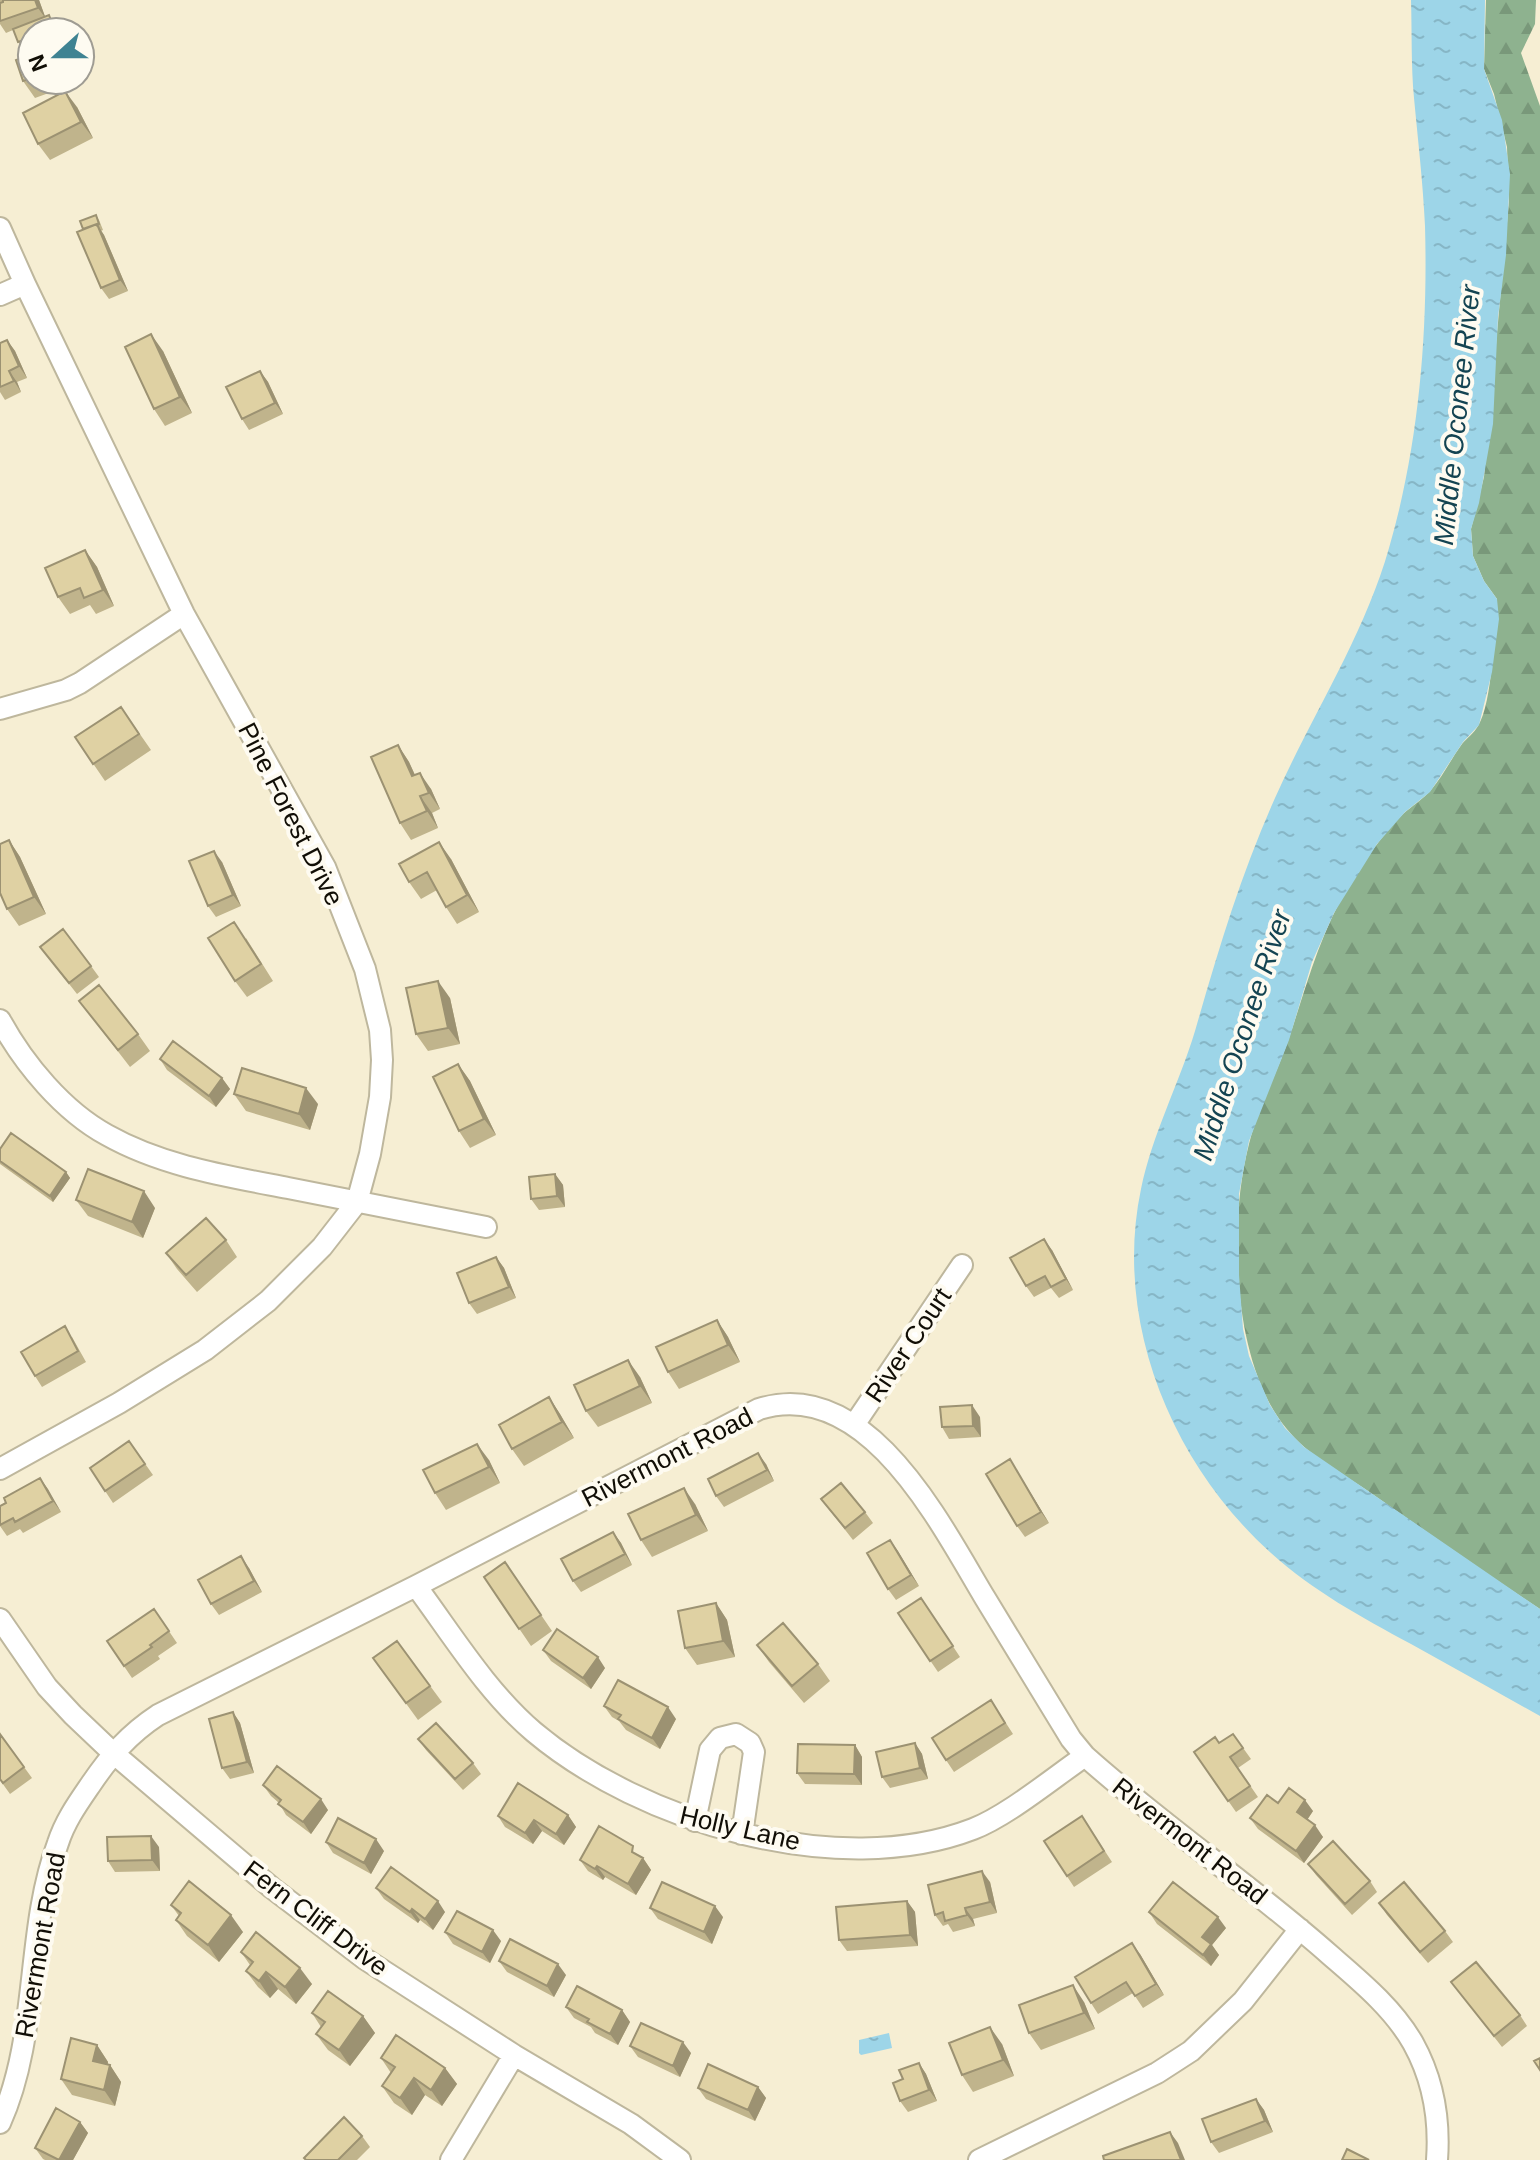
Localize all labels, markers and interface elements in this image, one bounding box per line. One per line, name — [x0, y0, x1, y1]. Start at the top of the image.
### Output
north arrow — [16, 16, 96, 96]
text: N — [23, 51, 52, 75]
water label: Middle Oconee River — [1428, 282, 1486, 547]
street label: Pine Forest Drive — [232, 718, 350, 910]
water label: Middle Oconee River — [1187, 904, 1298, 1164]
street label: River Court — [859, 1281, 958, 1408]
street label: Rivermont Road — [576, 1401, 758, 1513]
street label: Rivermont Road — [1107, 1771, 1273, 1911]
street label: Holly Lane — [677, 1800, 803, 1856]
street label: Rivermont Road — [9, 1850, 71, 2040]
street label: Fern Cliff Drive — [238, 1854, 394, 1982]

